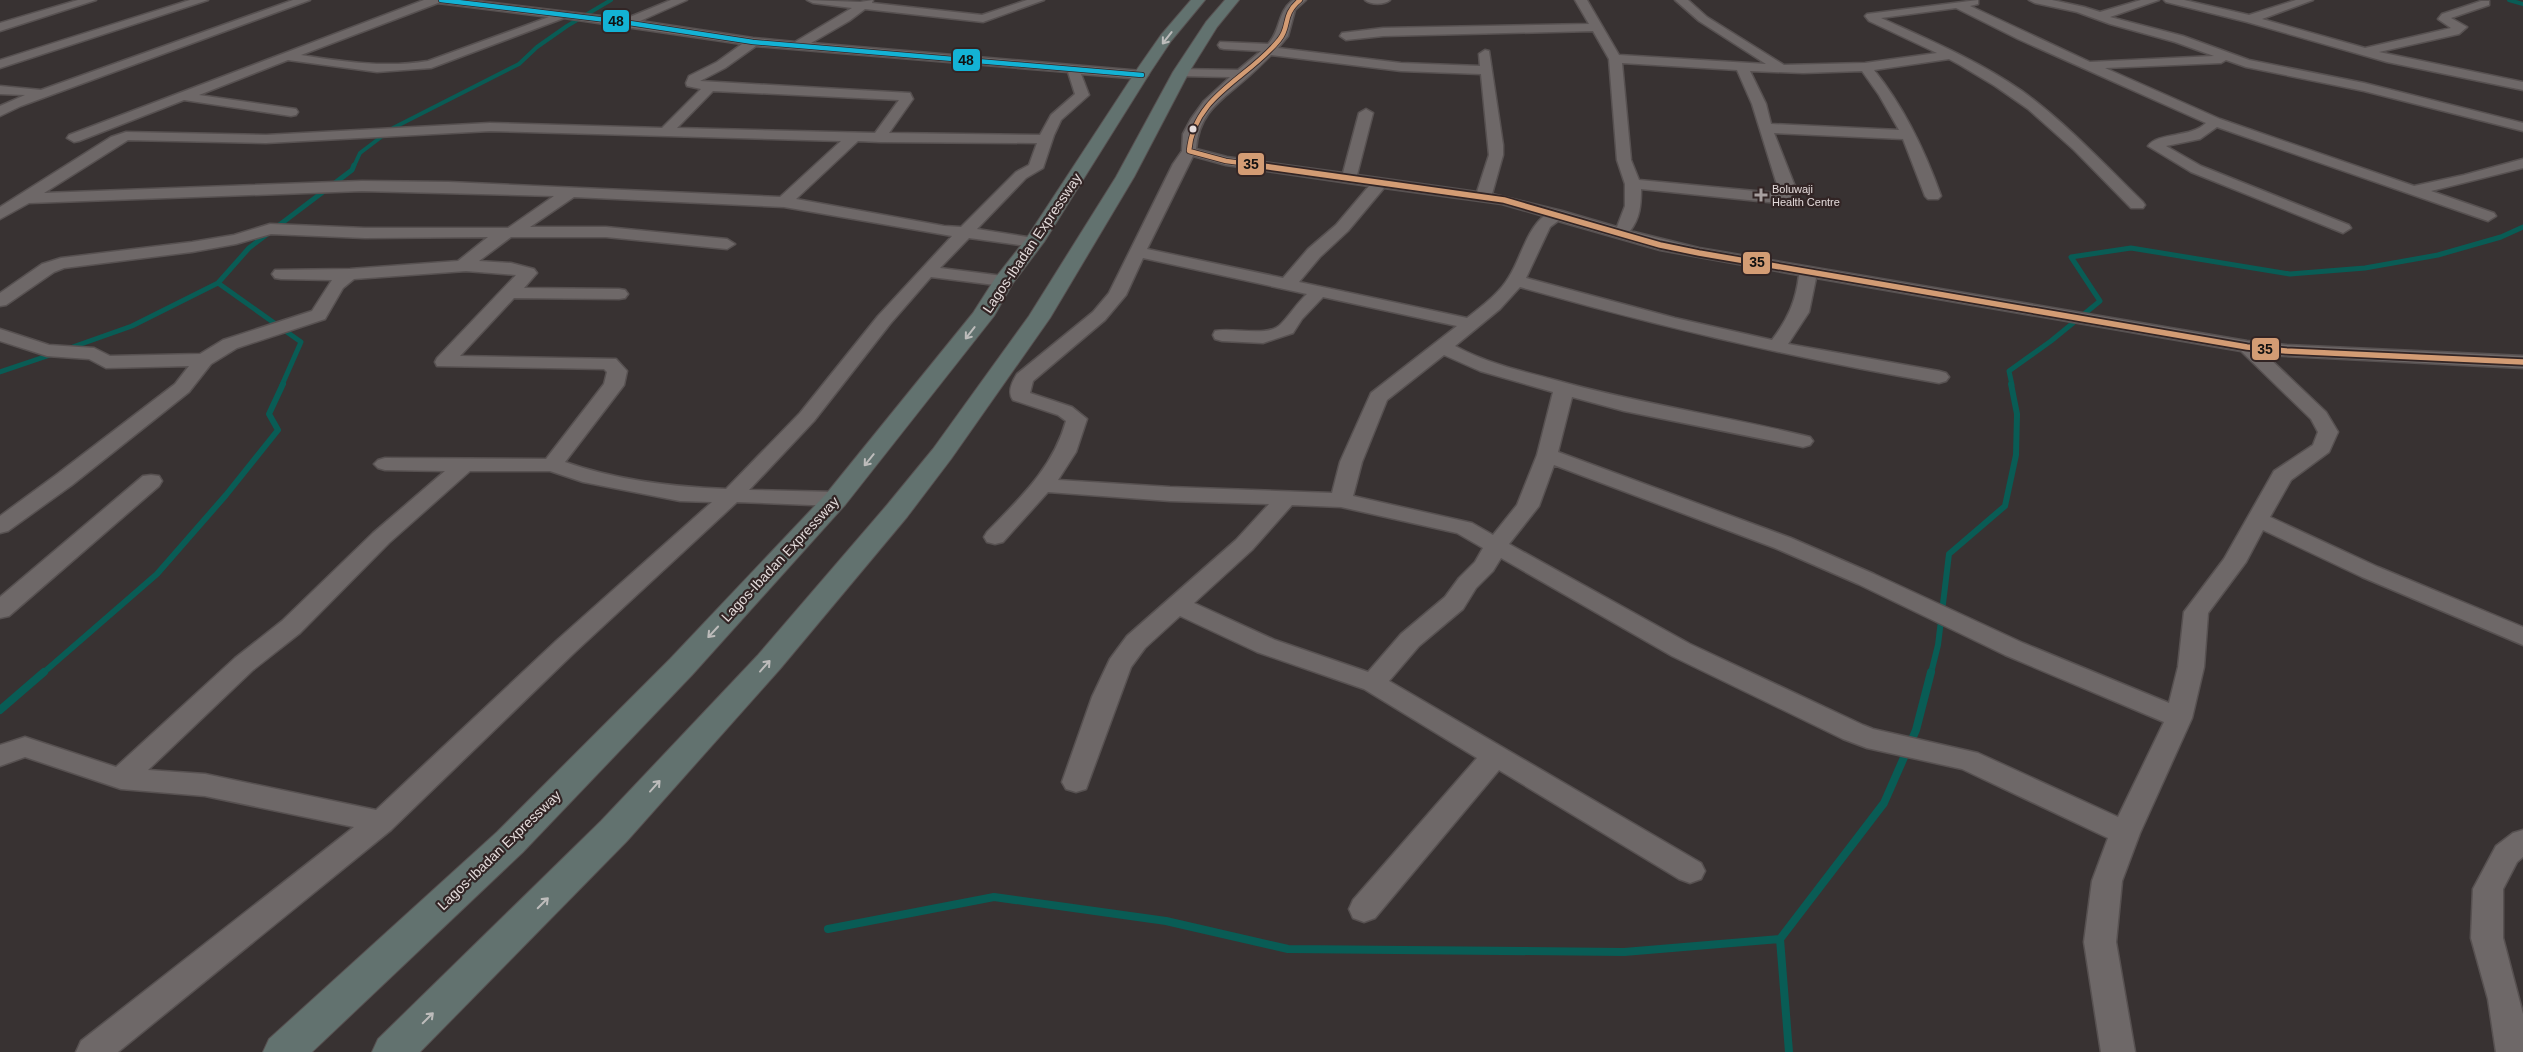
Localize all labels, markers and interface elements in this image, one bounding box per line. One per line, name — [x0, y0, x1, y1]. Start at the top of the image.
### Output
line badge: 48 — [602, 9, 630, 33]
text: 48 — [608, 13, 624, 29]
one-way arrow — [1161, 31, 1172, 44]
line badge: 48 — [952, 48, 981, 72]
text: 48 — [958, 52, 974, 68]
unlabelled marker — [1188, 124, 1198, 134]
line badge: 35 — [1237, 152, 1265, 176]
text: 35 — [1243, 156, 1259, 172]
street label: Lagos-Ibadan Expressway — [979, 170, 1085, 316]
place label: Boluwaji Health Centre — [1772, 183, 1840, 208]
marker: Boluwaji Health Centre — [1754, 188, 1768, 202]
line badge: 35 — [1742, 251, 1771, 275]
text: 35 — [1749, 254, 1765, 270]
one-way arrow — [965, 326, 976, 339]
line badge: 35 — [2251, 337, 2280, 361]
text: 35 — [2257, 341, 2273, 357]
one-way arrow — [863, 453, 874, 466]
street label: Lagos-Ibadan Expressway — [718, 493, 842, 625]
one-way arrow — [707, 626, 719, 639]
one-way arrow — [759, 659, 771, 672]
one-way arrow — [649, 779, 661, 792]
street label: Lagos-Ibadan Expressway — [434, 787, 564, 913]
one-way arrow — [536, 897, 548, 909]
one-way arrow — [422, 1011, 434, 1024]

